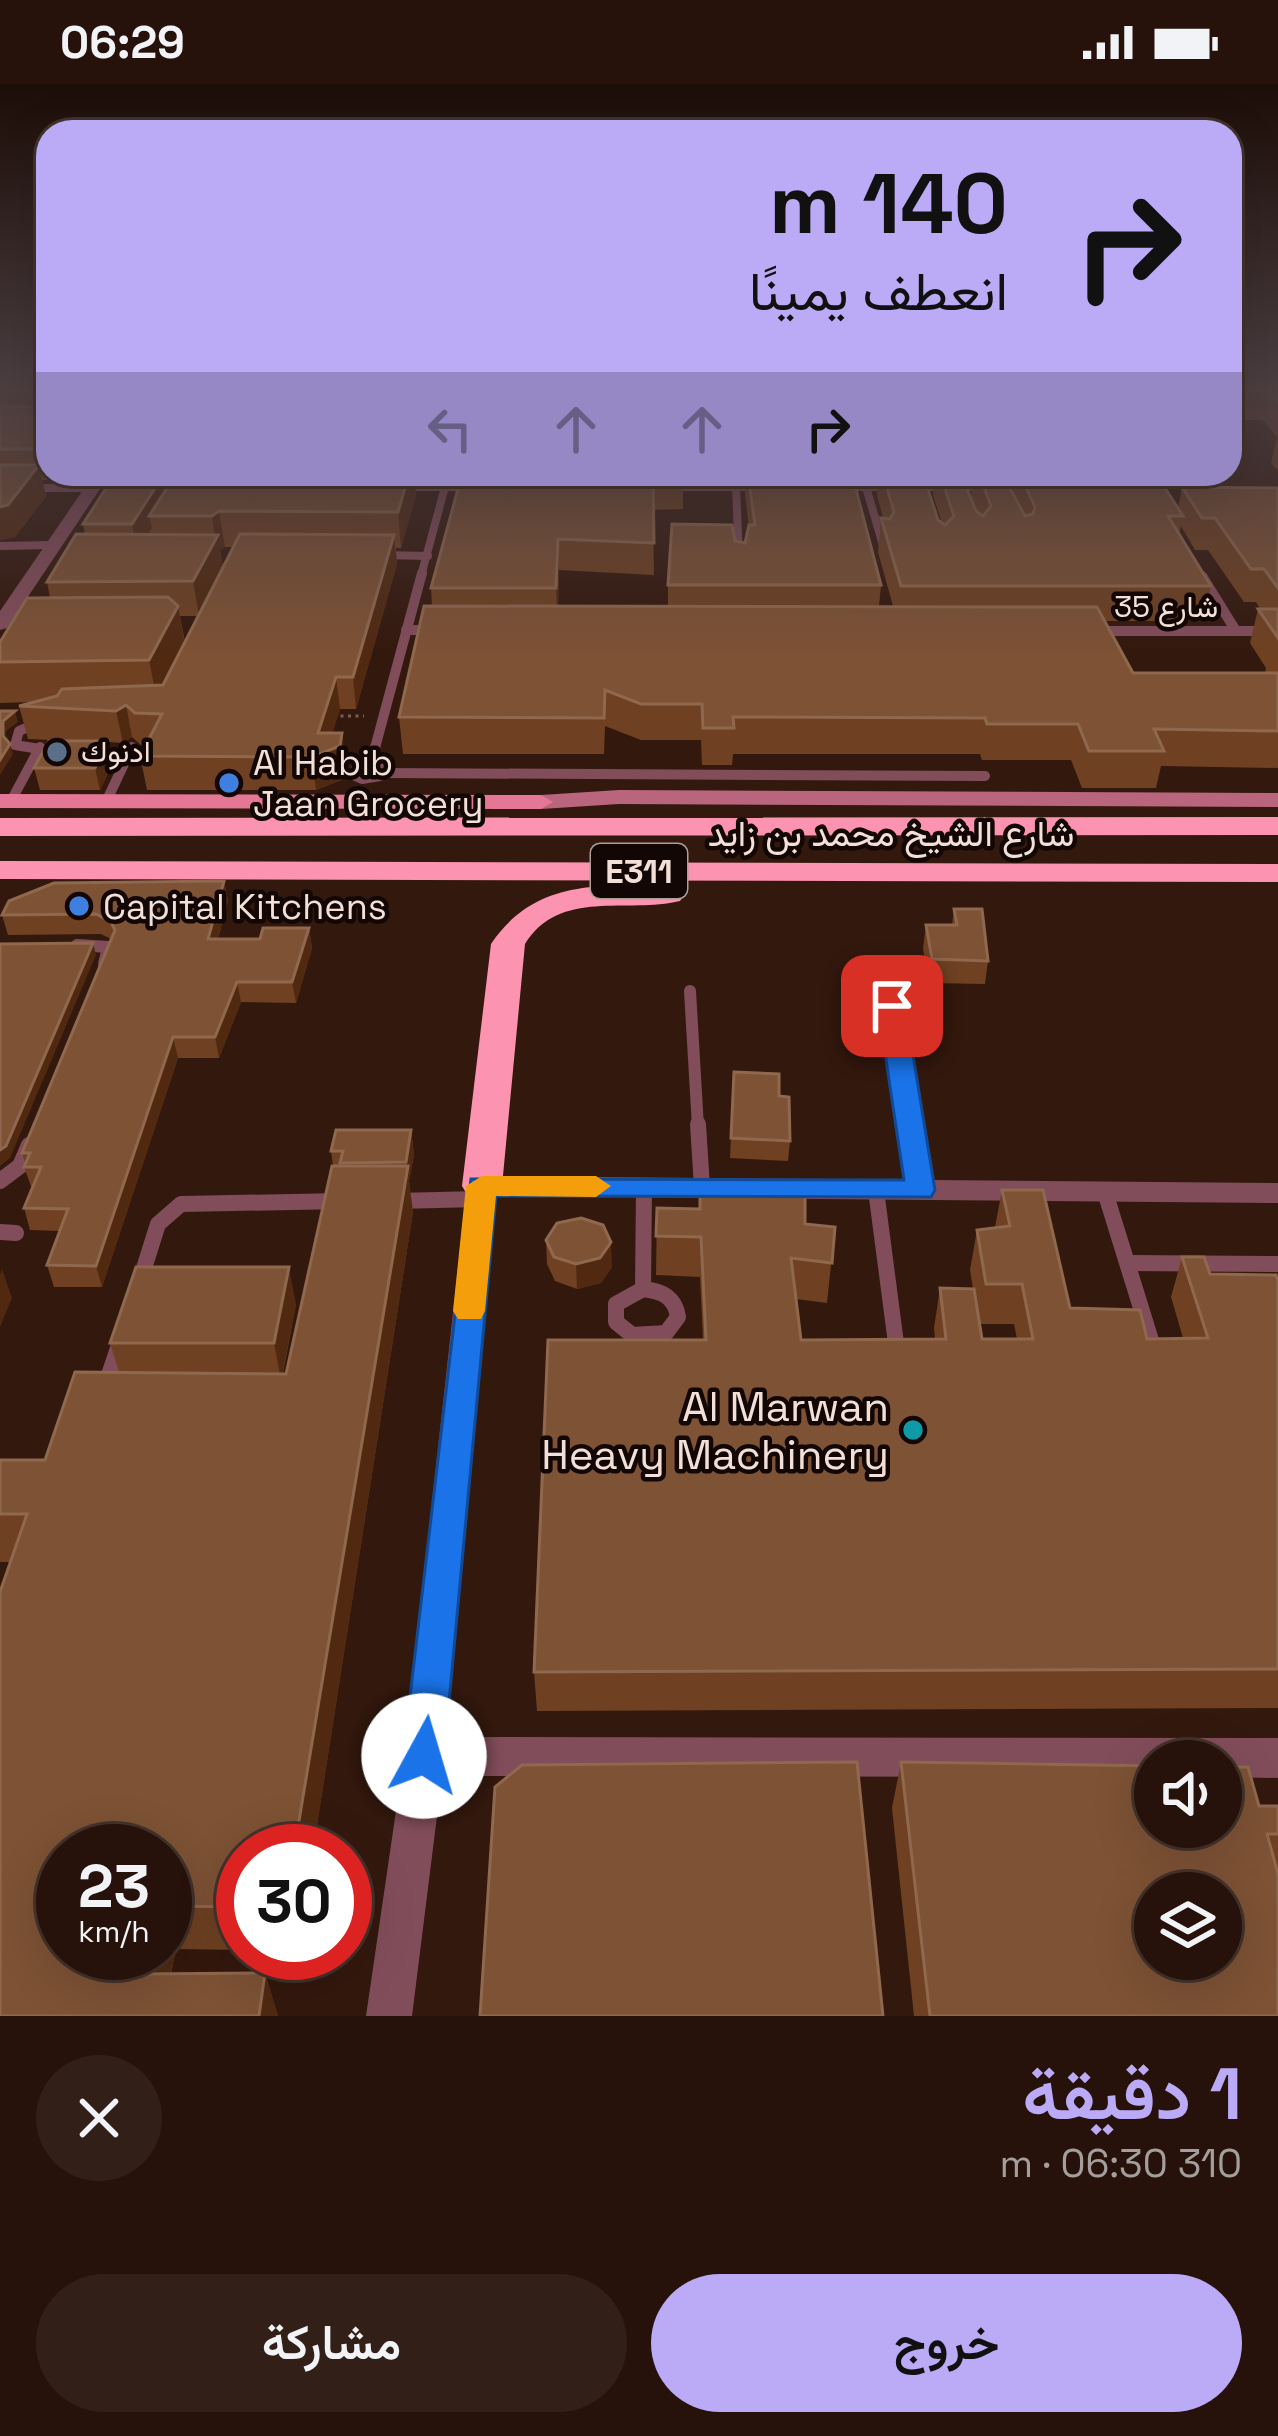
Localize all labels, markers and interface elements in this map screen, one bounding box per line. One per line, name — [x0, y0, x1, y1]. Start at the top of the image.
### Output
text: 06:29 — [60, 14, 185, 71]
text: 140 m — [769, 150, 1008, 258]
icon: right — [1050, 168, 1206, 324]
text: انعطف يمينًا — [749, 257, 1008, 326]
icon: left — [417, 396, 483, 462]
icon: ahead — [543, 396, 609, 462]
icon: ahead — [669, 396, 735, 462]
icon: right — [795, 396, 861, 462]
street label: شارع 35 — [1114, 587, 1218, 627]
place label: ادنوك — [81, 732, 151, 771]
marker: ادنوك — [44, 739, 70, 765]
place label: Al Habib Jaan Grocery — [253, 740, 484, 827]
marker: Al Habib Jaan Grocery — [216, 770, 242, 796]
street label: شارع الشيخ محمد بن زايد — [708, 811, 1074, 859]
road number: E311 — [591, 844, 687, 898]
place label: Capital Kitchens — [103, 884, 387, 930]
marker: Capital Kitchens — [66, 893, 92, 919]
pin — [841, 955, 943, 1057]
icon: arrive — [859, 973, 925, 1039]
place label: Al Marwan Heavy Machinery — [541, 1380, 889, 1481]
marker: Al Marwan Heavy Machinery — [900, 1417, 926, 1443]
position arrow — [361, 1693, 487, 1819]
map controls — [1134, 1740, 1242, 1980]
button: sound — [1134, 1740, 1242, 1848]
speed limit sign: 30 — [216, 1824, 372, 1980]
text: 23 — [78, 1848, 150, 1925]
button: layers — [1134, 1872, 1242, 1980]
text: km/h — [78, 1912, 150, 1951]
text: 1 دقيقة — [1022, 2048, 1242, 2140]
button: close — [36, 2055, 162, 2181]
text: 310 m · 06:30 — [1000, 2139, 1242, 2188]
button: مشاركة — [36, 2274, 627, 2412]
button: خروج — [651, 2274, 1242, 2412]

